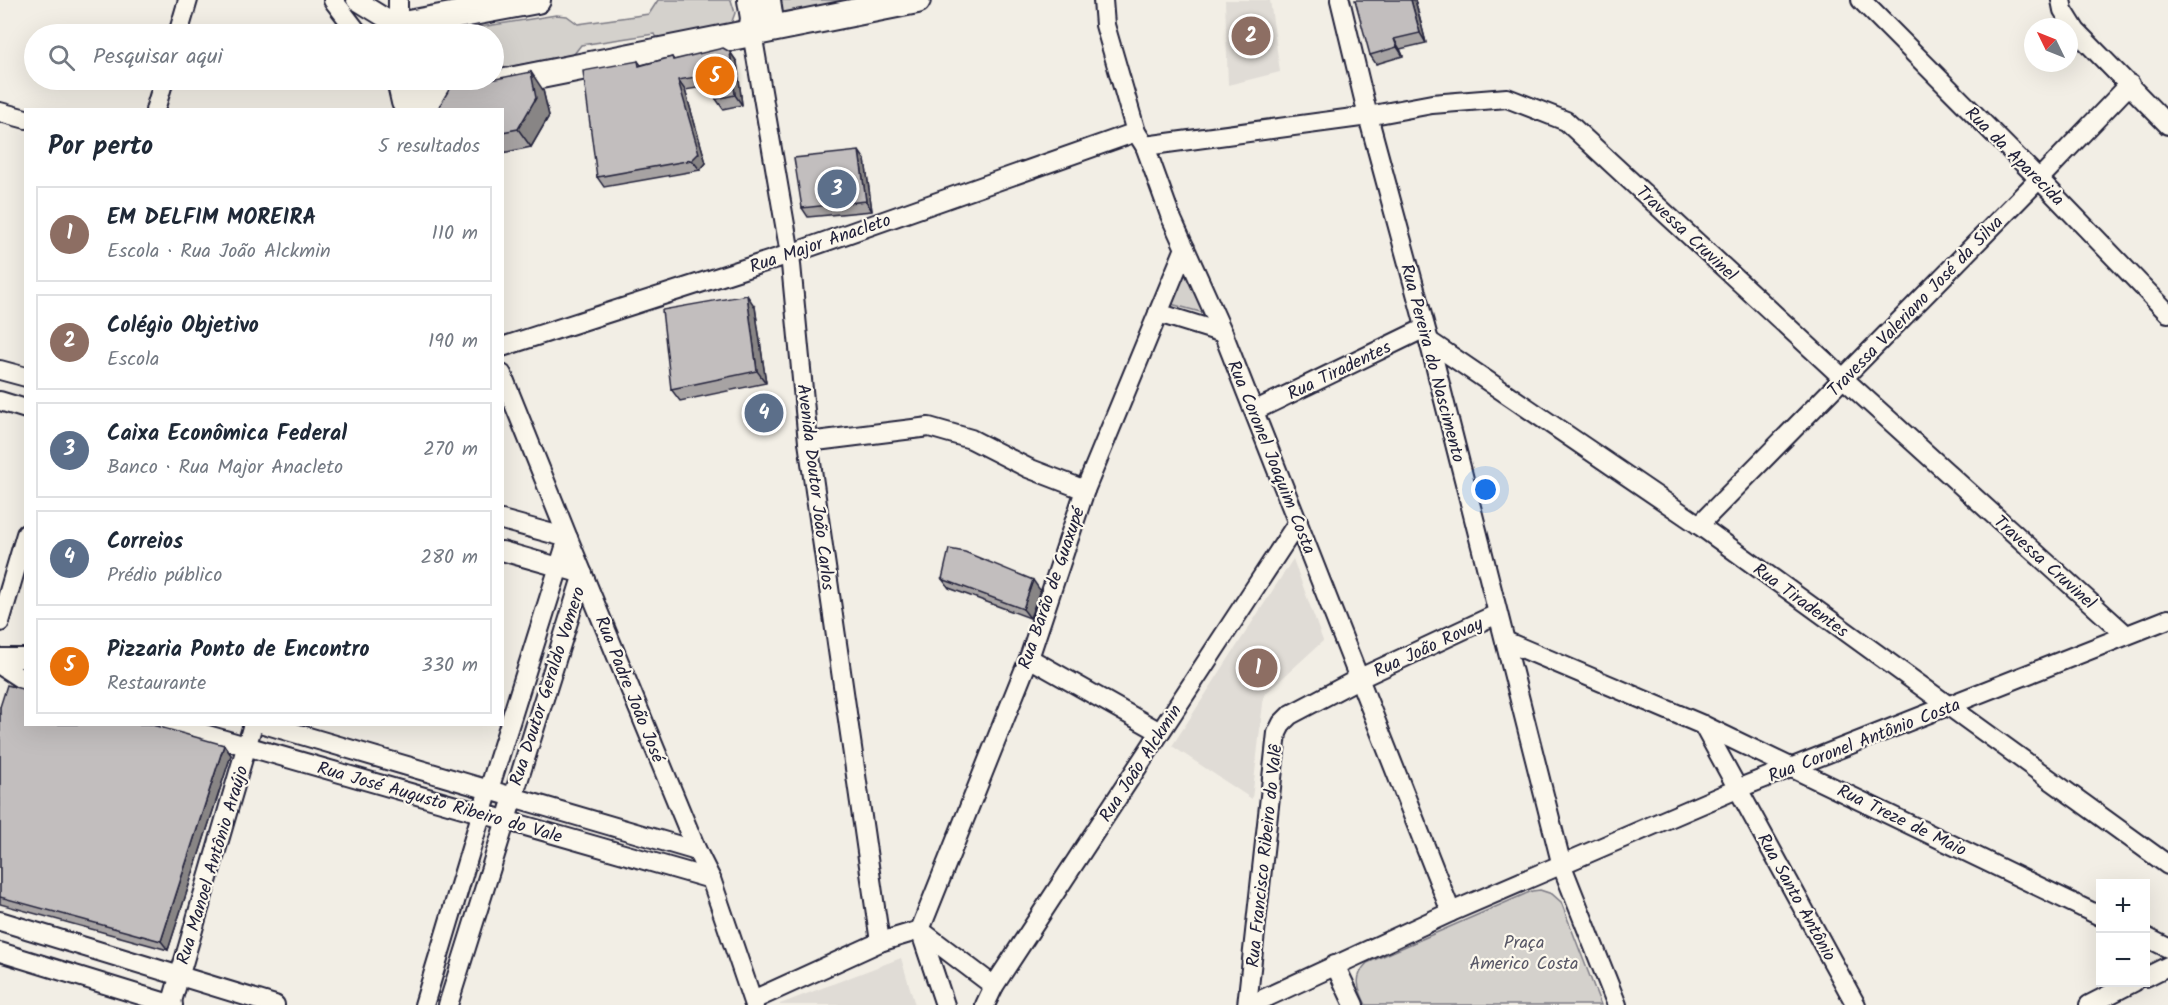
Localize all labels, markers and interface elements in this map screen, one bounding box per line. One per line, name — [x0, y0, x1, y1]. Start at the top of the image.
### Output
pin: 2 — [1232, 14, 1270, 58]
north arrow — [2024, 18, 2078, 72]
search box — [24, 24, 504, 90]
text: Pesquisar aqui — [93, 40, 223, 75]
icon: search — [45, 41, 78, 74]
pin: 5 — [696, 54, 734, 98]
street label: Rua da Aparecida — [1957, 100, 2071, 214]
text: Por perto — [48, 126, 153, 168]
text: 5 resultados — [378, 131, 480, 163]
pin: 3 — [818, 166, 856, 212]
street label: Travessa Cruvinel — [1629, 179, 1744, 289]
text: EM DELFIM MOREIRA — [107, 201, 316, 236]
street label: Rua Major Anacleto — [746, 207, 895, 282]
street label: Travessa Valeriano José da Silva — [1821, 210, 2011, 405]
text: 1 — [66, 218, 73, 250]
text: 110 m — [432, 218, 478, 250]
text: Escola · Rua João Alckmin — [107, 236, 331, 268]
street label: Rua Pereira do Nascimento — [1391, 261, 1472, 466]
text: Colégio Objetivo — [107, 309, 259, 344]
text: 2 — [64, 326, 75, 358]
text: 190 m — [428, 326, 478, 358]
street label: Rua Tiradentes — [1283, 334, 1397, 409]
text: Escola — [107, 344, 159, 376]
street label: Rua Coronel Joaquim Costa — [1218, 356, 1323, 559]
street label: Avenida Doutor João Carlos — [787, 382, 842, 592]
pin: 4 — [744, 390, 783, 436]
text: Caixa Econômica Federal — [107, 417, 347, 452]
text: 3 — [64, 434, 75, 466]
text: 270 m — [423, 434, 478, 466]
text: Banco · Rua Major Anacleto — [107, 452, 343, 484]
your location — [1471, 475, 1500, 504]
street label: Rua Barão de Guaxupé — [1011, 502, 1094, 673]
street label: Travessa Cruvinel — [1986, 509, 2102, 618]
text: Correios — [107, 525, 183, 560]
text: 4 — [64, 542, 75, 574]
text: 280 m — [420, 542, 478, 574]
street label: Rua Tiradentes — [1746, 556, 1854, 646]
text: Prédio público — [107, 560, 222, 592]
street label: Rua Doutor Geraldo Vomero — [502, 583, 594, 790]
street label: Rua João Rovay — [1369, 610, 1489, 687]
street label: Rua Padre João José — [586, 612, 672, 768]
text: Pizzaria Ponto de Encontro — [107, 633, 370, 668]
pin: 1 — [1238, 646, 1278, 690]
text: 5 — [64, 650, 75, 682]
text: 330 m — [421, 650, 478, 682]
text: Restaurante — [107, 668, 206, 700]
street label: Rua Coronel Antônio Costa — [1764, 691, 1965, 792]
street label: Rua João Alckmin — [1092, 699, 1190, 828]
street label: Rua Francisco Ribeiro do Valê — [1239, 742, 1292, 969]
street label: Rua José Augusto Ribeiro do Vale — [314, 755, 566, 852]
street label: Rua Manoel Antônio Araújo — [169, 762, 257, 968]
street label: Rua Treze de Maio — [1832, 777, 1971, 865]
street label: Rua Santo Antônio — [1748, 828, 1843, 967]
map controls — [2096, 879, 2150, 987]
button: + — [2096, 879, 2150, 933]
park label: Praça Americo Costa — [1469, 929, 1579, 979]
button: − — [2096, 933, 2150, 987]

